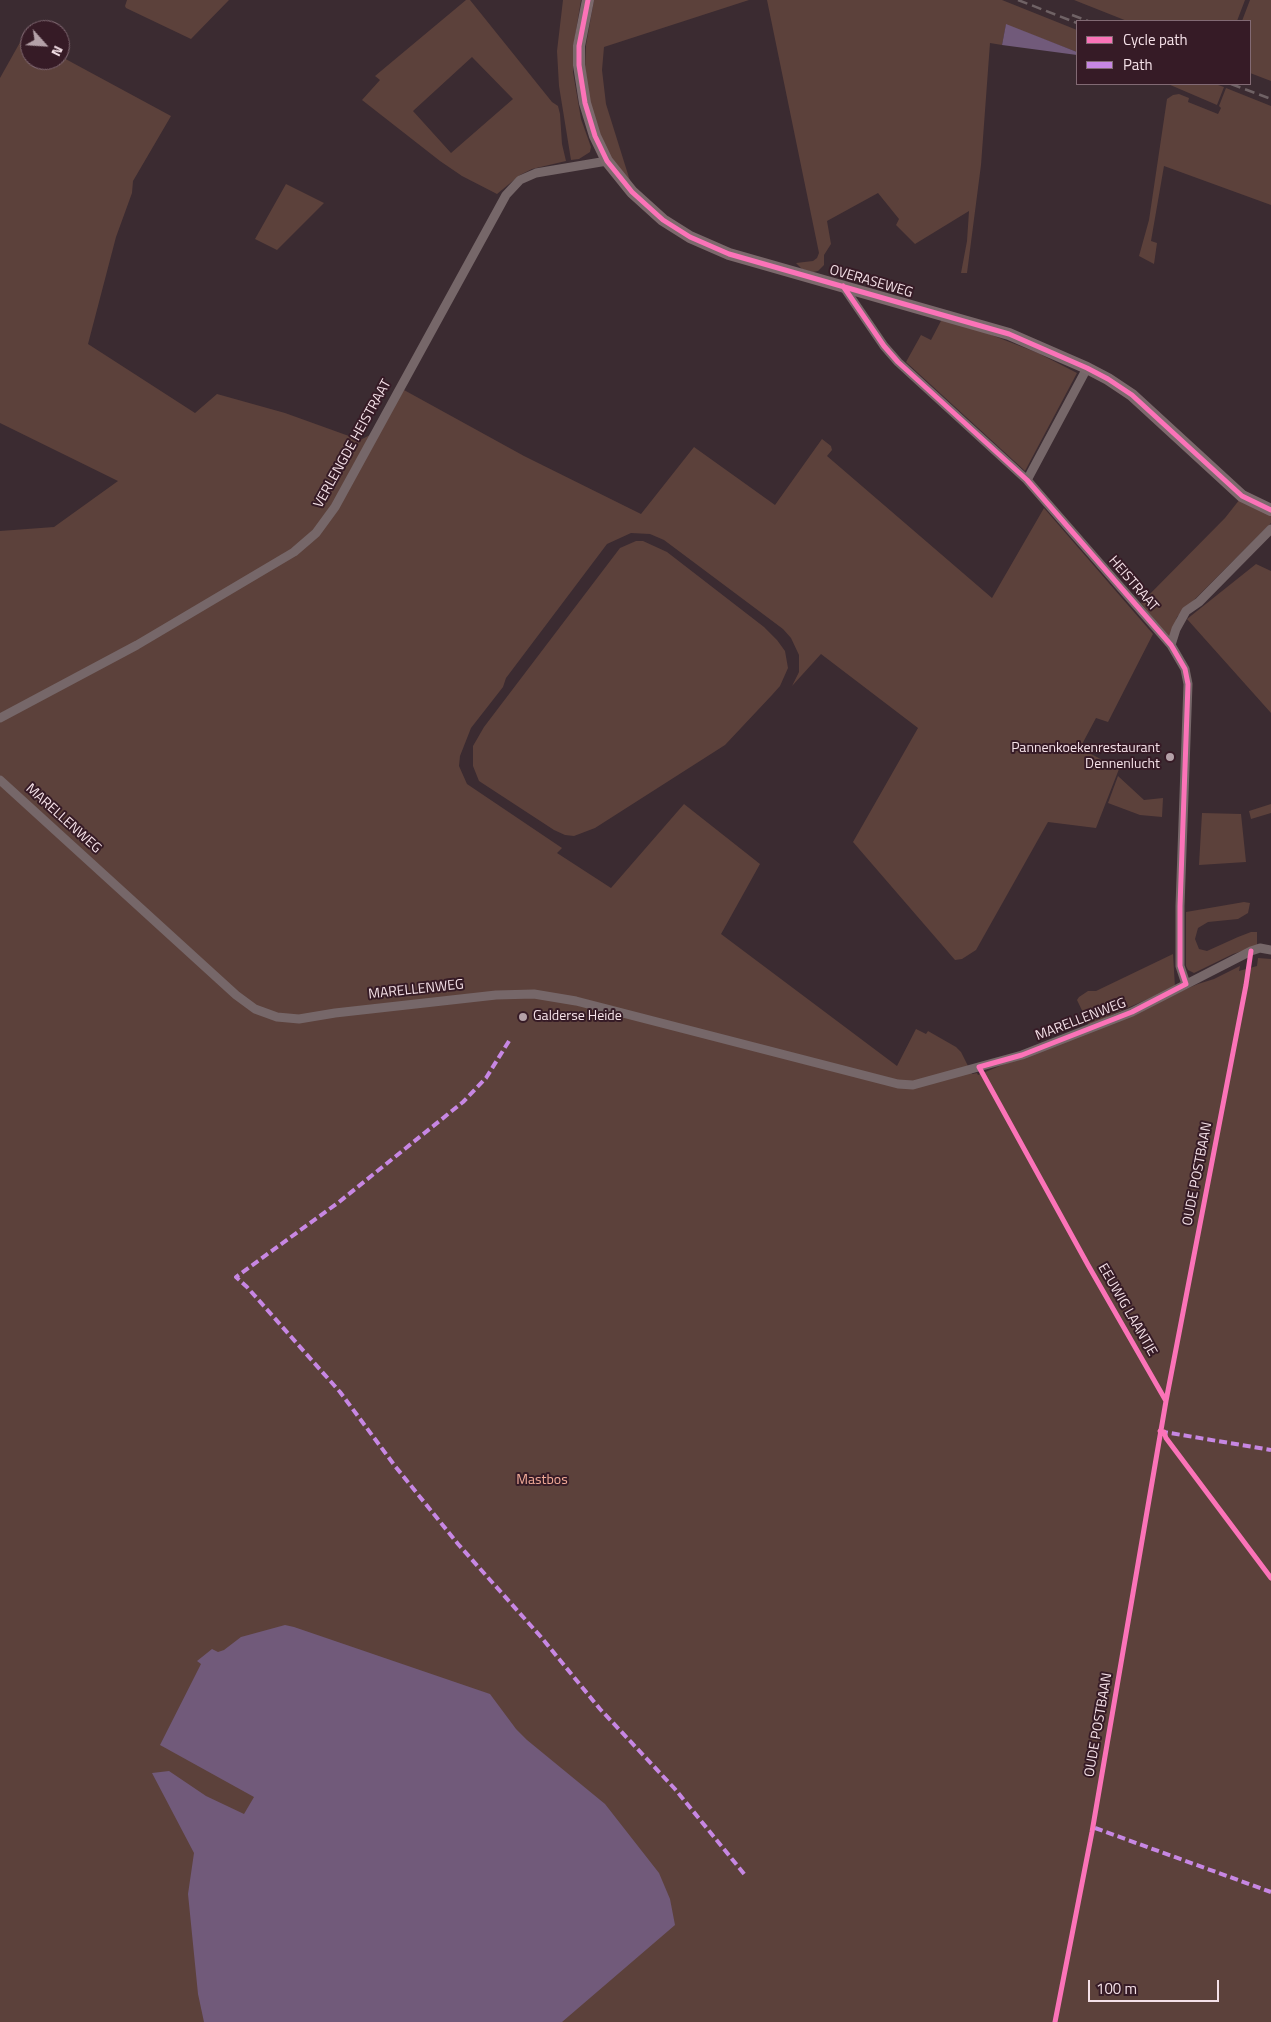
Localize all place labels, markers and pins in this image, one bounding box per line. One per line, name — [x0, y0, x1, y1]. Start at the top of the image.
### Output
place label: Pannenkoekenrestaurant Dennenlucht — [1011, 741, 1160, 774]
marker: Pannenkoekenrestaurant Dennenlucht — [1164, 751, 1176, 763]
place label: Galderse Heide — [533, 1009, 622, 1025]
marker: Galderse Heide — [517, 1011, 529, 1023]

